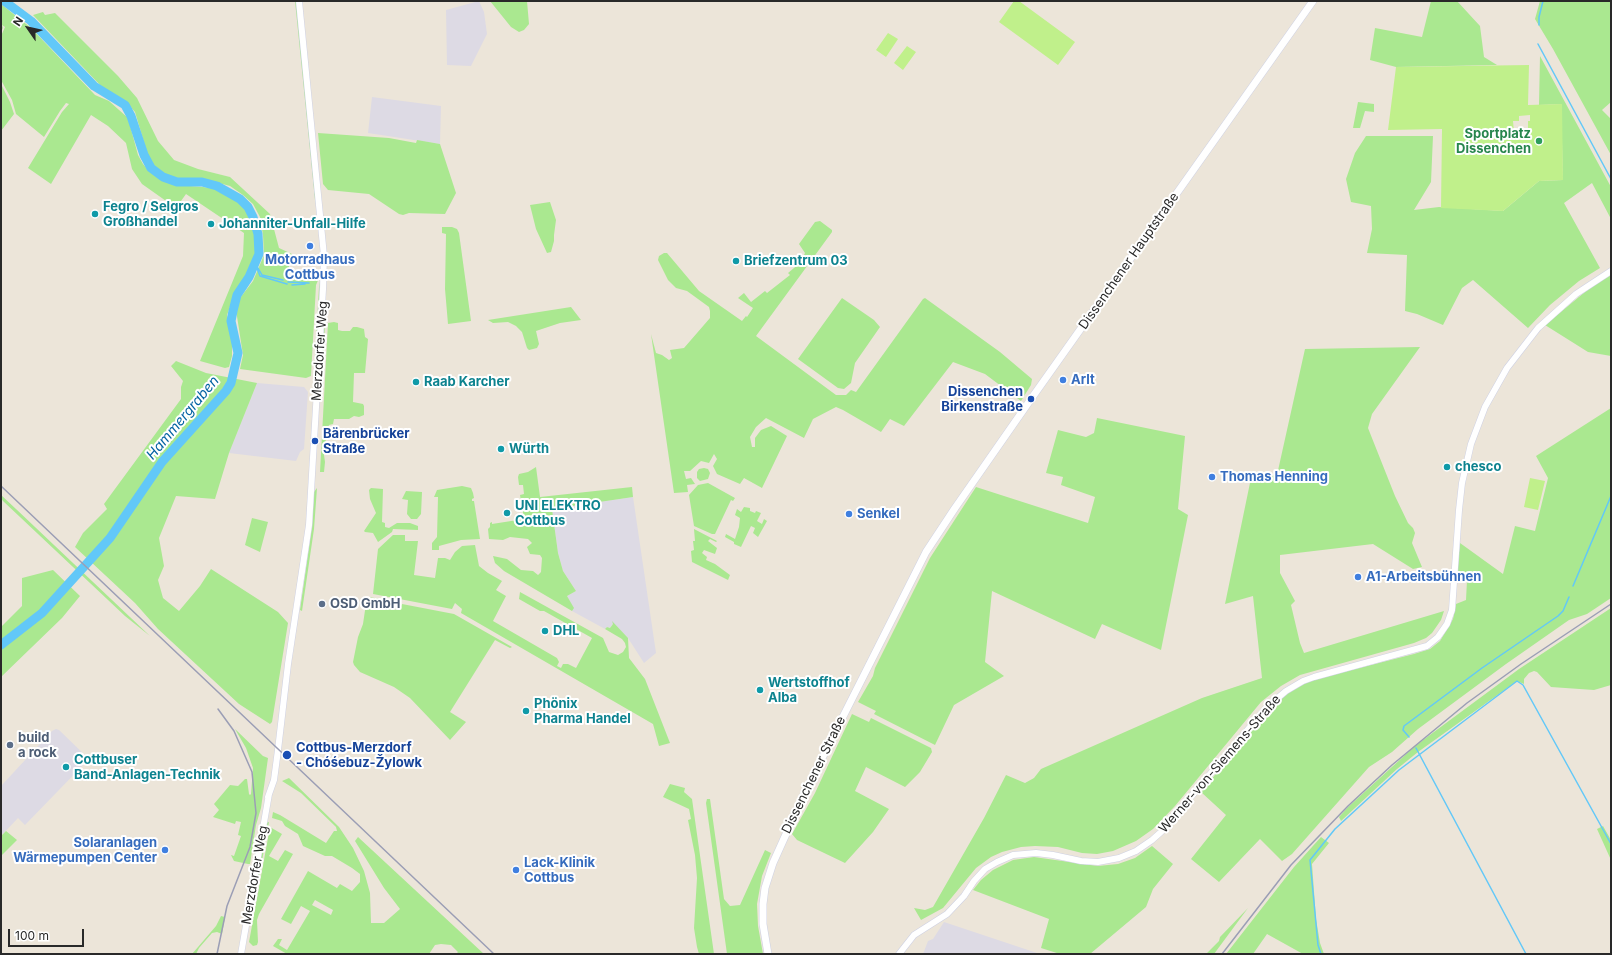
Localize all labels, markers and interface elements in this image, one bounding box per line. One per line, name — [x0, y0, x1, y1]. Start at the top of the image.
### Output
north arrow — [8, 8, 48, 48]
text: N — [10, 14, 26, 29]
place label: Sportplatz Dissenchen — [1456, 126, 1531, 157]
marker: Sportplatz Dissenchen — [1534, 136, 1544, 146]
street label: Dissenchener Hauptstraße — [1076, 189, 1182, 333]
place label: Fegro / Selgros Großhandel — [103, 199, 199, 230]
marker: Fegro / Selgros Großhandel — [90, 209, 100, 219]
place label: Johanniter-Unfall-Hilfe — [219, 216, 366, 232]
marker: Johanniter-Unfall-Hilfe — [206, 219, 216, 229]
marker: Motorradhaus Cottbus — [305, 241, 315, 251]
place label: Motorradhaus Cottbus — [265, 252, 355, 283]
place label: Briefzentrum 03 — [744, 253, 848, 269]
marker: Briefzentrum 03 — [731, 256, 741, 266]
street label: Merzdorfer Weg — [309, 300, 331, 402]
place label: Arlt — [1071, 372, 1095, 388]
water label: Hammergraben — [143, 373, 223, 463]
place label: Raab Karcher — [424, 374, 509, 390]
marker: Arlt — [1058, 375, 1068, 385]
marker: Raab Karcher — [411, 377, 421, 387]
place label: Dissenchen Birkenstraße — [941, 384, 1023, 415]
marker: Dissenchen Birkenstraße — [1026, 394, 1036, 404]
place label: Bärenbrücker Straße — [323, 426, 409, 457]
marker: Bärenbrücker Straße — [310, 436, 320, 446]
place label: Würth — [509, 441, 549, 457]
marker: Würth — [496, 444, 506, 454]
place label: chesco — [1455, 459, 1501, 475]
marker: chesco — [1442, 462, 1452, 472]
place label: Thomas Henning — [1220, 469, 1328, 485]
marker: Thomas Henning — [1207, 472, 1217, 482]
place label: UNI ELEKTRO Cottbus — [515, 498, 601, 529]
place label: Senkel — [857, 506, 900, 522]
marker: UNI ELEKTRO Cottbus — [502, 508, 512, 518]
marker: Senkel — [844, 509, 854, 519]
place label: A1-Arbeitsbühnen — [1366, 569, 1481, 585]
marker: A1-Arbeitsbühnen — [1353, 572, 1363, 582]
place label: OSD GmbH — [330, 596, 401, 612]
marker: OSD GmbH — [317, 599, 327, 609]
place label: DHL — [553, 623, 579, 639]
marker: DHL — [540, 626, 550, 636]
place label: Wertstoffhof Alba — [768, 675, 850, 706]
marker: Wertstoffhof Alba — [755, 685, 765, 695]
street label: Werner-von-Siemens-Straße — [1156, 692, 1284, 836]
place label: Phönix Pharma Handel — [534, 696, 631, 727]
marker: Phönix Pharma Handel — [521, 706, 531, 716]
street label: Dissenchener Straße — [779, 714, 849, 836]
place label: build a rock — [18, 730, 57, 761]
marker: build a rock — [5, 740, 15, 750]
place label: Cottbus-Merzdorf - Chóśebuz-Žylowk — [296, 740, 422, 771]
marker: Cottbus-Merzdorf - Chóśebuz-Žylowk — [281, 749, 293, 761]
place label: Cottbuser Band-Anlagen-Technik — [74, 752, 220, 783]
marker: Cottbuser Band-Anlagen-Technik — [61, 762, 71, 772]
street label: Merzdorfer Weg — [239, 824, 271, 926]
place label: Solaranlagen Wärmepumpen Center — [13, 835, 157, 866]
marker: Solaranlagen Wärmepumpen Center — [160, 845, 170, 855]
place label: Lack-Klinik Cottbus — [524, 855, 595, 886]
marker: Lack-Klinik Cottbus — [511, 865, 521, 875]
scale bar — [10, 921, 86, 947]
text: 100 m — [15, 928, 49, 943]

